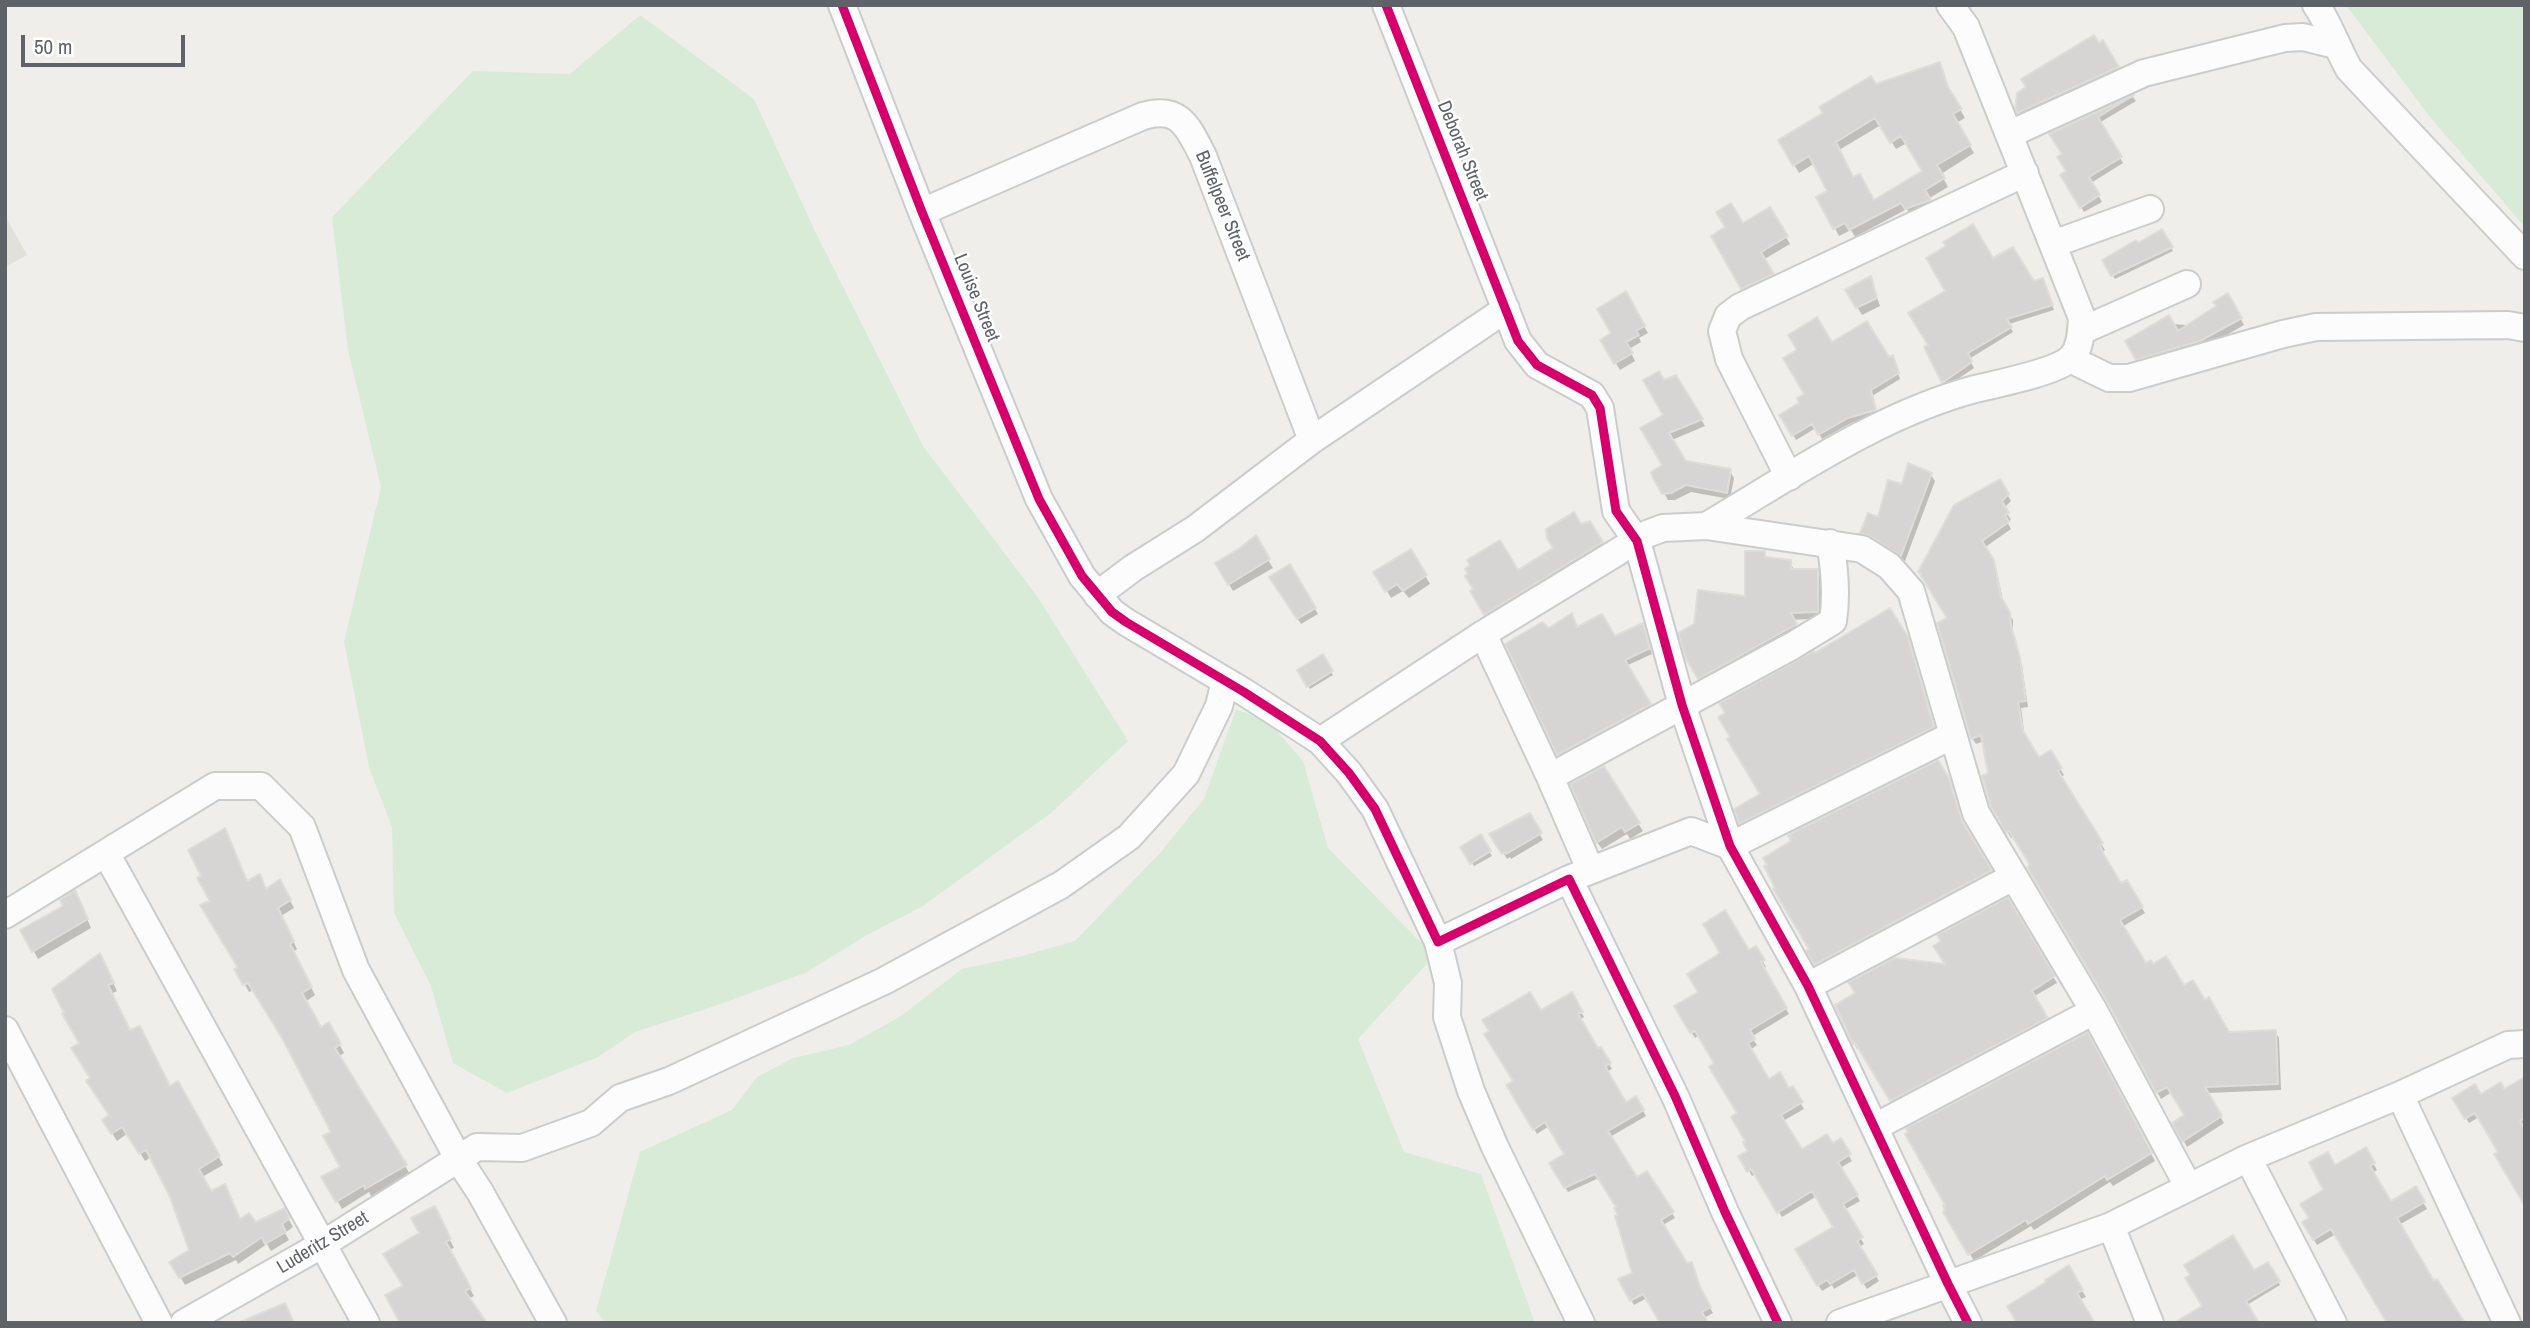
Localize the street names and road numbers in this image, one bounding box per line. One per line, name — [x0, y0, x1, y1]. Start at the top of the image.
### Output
street label: Deborah Street — [1432, 98, 1492, 204]
street label: Buffelpeer Street — [1190, 148, 1254, 264]
street label: Louise Street — [948, 251, 1004, 345]
street label: Luderitz Street — [273, 1207, 373, 1279]

